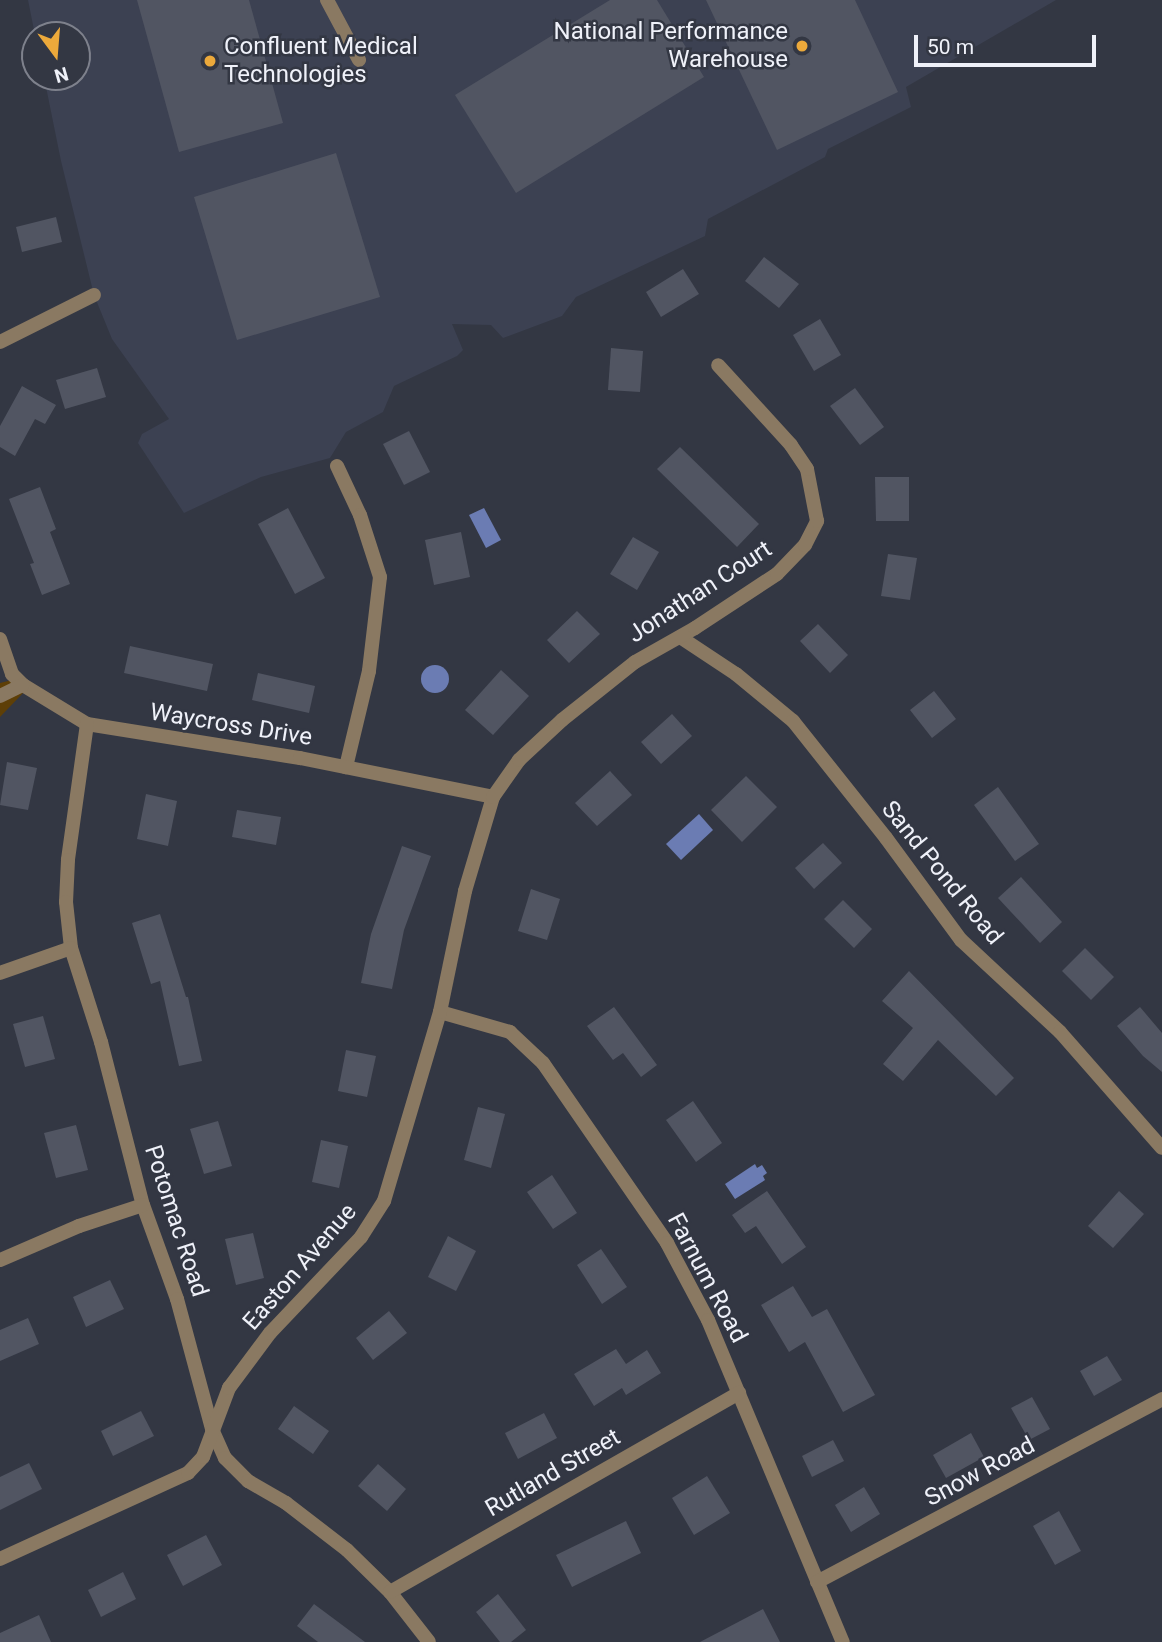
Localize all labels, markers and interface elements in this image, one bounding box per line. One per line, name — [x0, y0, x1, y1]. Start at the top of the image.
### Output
place label: National Performance Warehouse — [554, 18, 788, 74]
north arrow — [21, 21, 91, 91]
scale bar — [917, 21, 1099, 65]
place label: Confluent Medical Technologies — [224, 33, 418, 89]
text: 50 m — [927, 35, 974, 59]
marker: National Performance Warehouse — [794, 38, 810, 54]
marker: Confluent Medical Technologies — [202, 53, 218, 69]
text: N — [52, 62, 71, 88]
street label: Jonathan Court — [623, 535, 777, 649]
street label: Waycross Drive — [148, 698, 314, 752]
street label: Sand Pond Road — [875, 795, 1009, 951]
street label: Potomac Road — [138, 1142, 214, 1300]
street label: Easton Avenue — [237, 1198, 363, 1336]
street label: Farnum Road — [661, 1208, 753, 1348]
street label: Rutland Street — [480, 1423, 626, 1523]
street label: Snow Road — [920, 1431, 1040, 1513]

